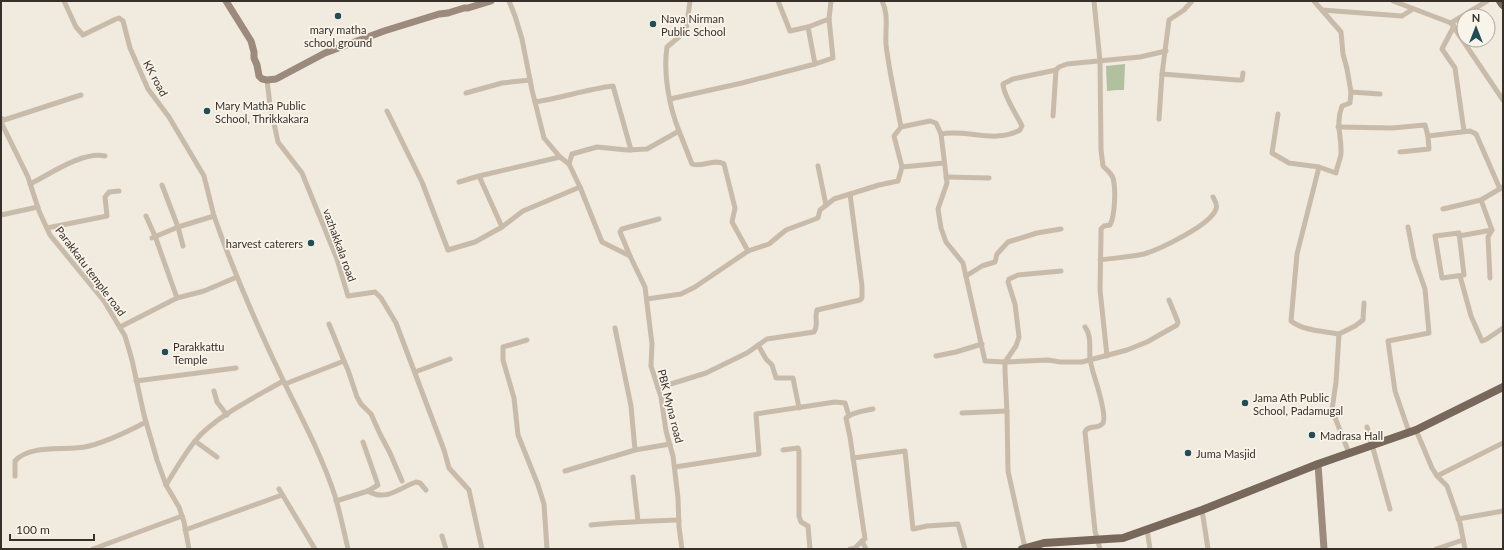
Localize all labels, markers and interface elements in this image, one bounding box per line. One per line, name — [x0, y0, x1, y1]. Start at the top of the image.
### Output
north arrow — [1456, 8, 1496, 48]
marker: mary matha school ground — [333, 11, 343, 21]
text: N — [1472, 11, 1480, 24]
place label: Nava Nirman Public School — [661, 12, 726, 38]
marker: Nava Nirman Public School — [648, 19, 658, 29]
place label: mary matha school ground — [304, 23, 372, 49]
street label: KK road — [141, 58, 171, 98]
place label: Mary Matha Public School, Thrikkakara — [215, 99, 309, 125]
marker: Mary Matha Public School, Thrikkakara — [202, 106, 212, 116]
street label: vazhakkala road — [321, 207, 359, 283]
street label: Parakkatu temple road — [53, 224, 129, 318]
place label: harvest caterers — [226, 237, 303, 250]
marker: harvest caterers — [306, 238, 316, 248]
place label: Parakkattu Temple — [173, 340, 225, 366]
marker: Parakkattu Temple — [160, 347, 170, 357]
street label: PBK Myna road — [656, 368, 686, 444]
place label: Jama Ath Public School, Padamugal — [1253, 391, 1343, 417]
marker: Jama Ath Public School, Padamugal — [1240, 398, 1250, 408]
place label: Madrasa Hall — [1320, 429, 1383, 442]
marker: Madrasa Hall — [1307, 430, 1317, 440]
place label: Juma Masjid — [1196, 447, 1256, 460]
marker: Juma Masjid — [1183, 448, 1193, 458]
scale bar — [10, 516, 94, 542]
text: 100 m — [16, 522, 50, 537]

